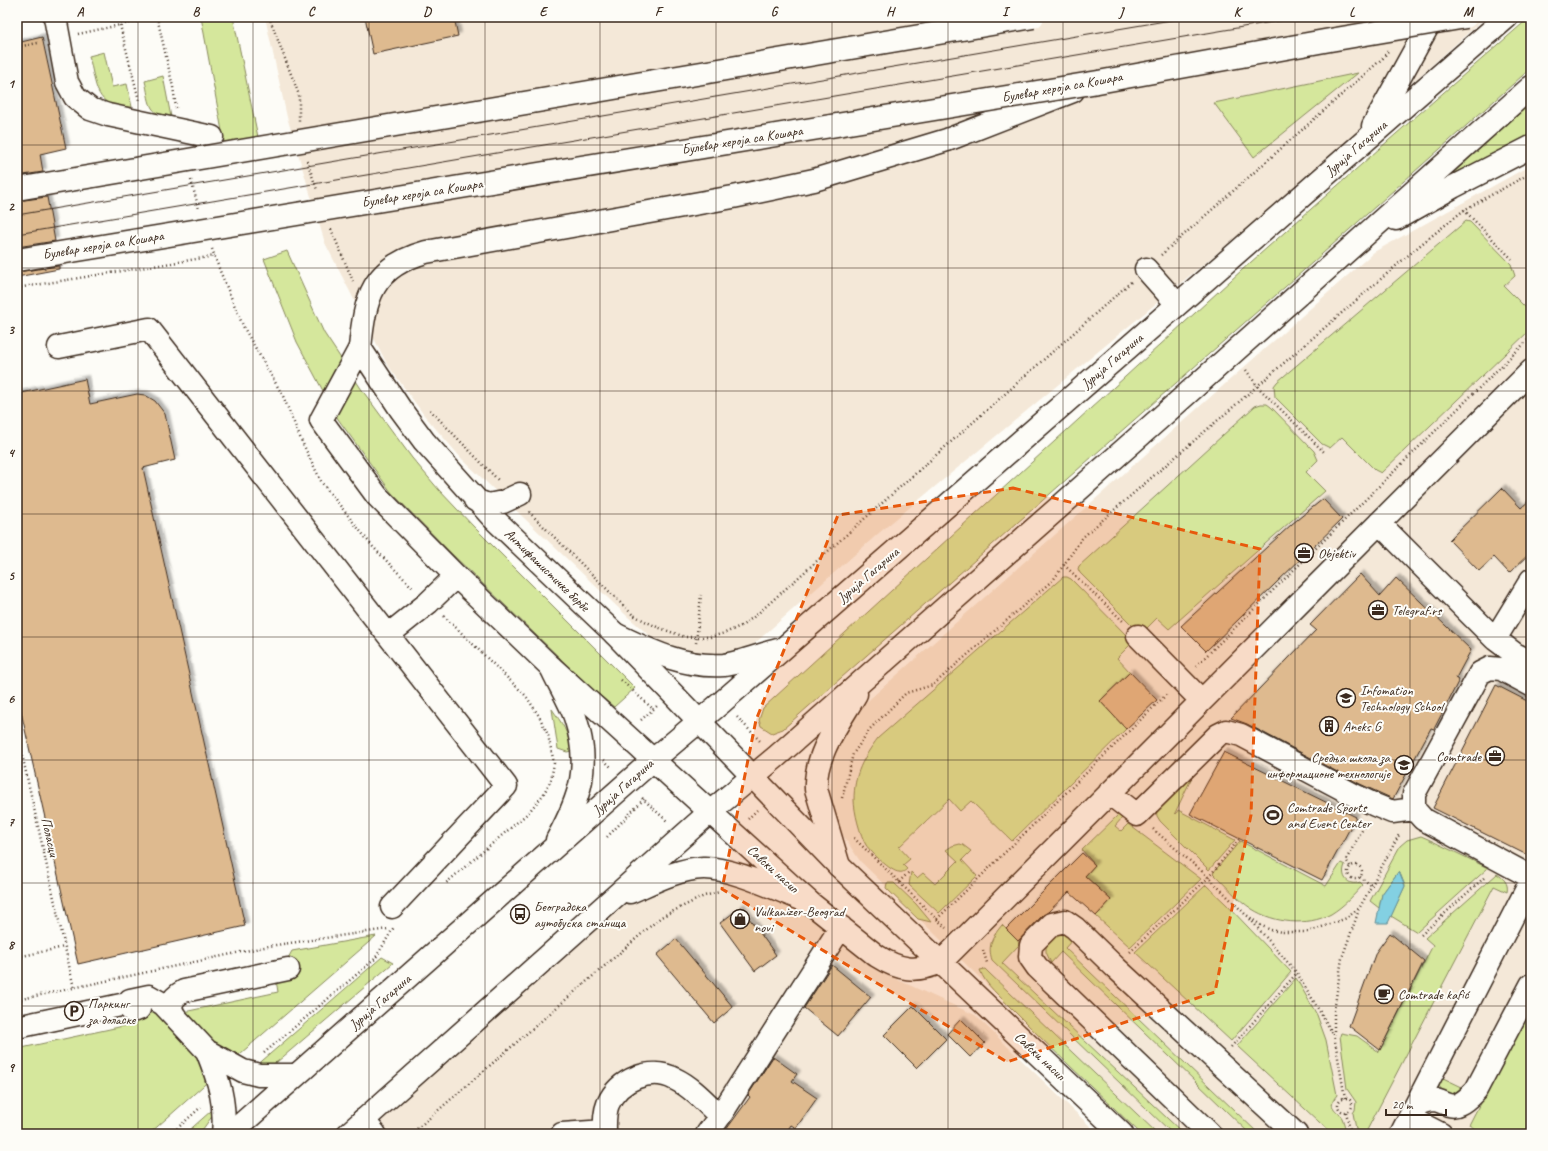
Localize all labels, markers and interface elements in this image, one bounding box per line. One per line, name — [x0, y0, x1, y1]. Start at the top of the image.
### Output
text: A — [77, 4, 85, 20]
text: B — [193, 4, 201, 20]
text: C — [308, 4, 316, 20]
text: D — [423, 4, 432, 20]
text: E — [540, 4, 549, 20]
text: F — [655, 4, 664, 20]
text: G — [771, 4, 779, 20]
text: H — [886, 4, 896, 20]
text: I — [1002, 4, 1011, 20]
text: J — [1118, 4, 1125, 20]
text: K — [1234, 4, 1244, 20]
text: L — [1349, 4, 1356, 20]
text: M — [1463, 4, 1474, 20]
street label: Булевар хероја са Кошара — [1000, 68, 1125, 106]
text: 1 — [8, 76, 16, 92]
street label: Јурија Гагарина — [1321, 116, 1391, 180]
street label: Булевар хероја са Кошара — [680, 122, 805, 158]
street label: Булевар хероја са Кошара — [360, 175, 485, 211]
text: 2 — [8, 199, 15, 215]
street label: Булевар хероја са Кошара — [41, 227, 166, 263]
text: 3 — [8, 322, 15, 338]
street label: Јурија Гагарина — [1077, 329, 1147, 393]
text: 4 — [8, 445, 16, 461]
street label: Антифашистичке борбе — [501, 525, 594, 616]
office icon: Objektiv — [1293, 542, 1315, 564]
street label: Јурија Гагарина — [833, 543, 903, 607]
place label: Objektiv — [1318, 545, 1357, 562]
text: 5 — [8, 568, 15, 584]
office icon: Telegraf.rs — [1367, 599, 1389, 621]
place label: Telegraf.rs — [1392, 602, 1442, 619]
place label: Infomation Technology School — [1360, 682, 1445, 715]
school or university icon: Infomation Technology School — [1335, 687, 1357, 709]
text: 6 — [8, 691, 15, 707]
building icon: Aneks G — [1318, 715, 1340, 737]
place label: Aneks G — [1343, 718, 1383, 735]
office icon: Comtrade — [1484, 745, 1506, 767]
place label: Comtrade — [1436, 748, 1482, 765]
place label: Средња школа за информационе технологије — [1266, 749, 1391, 782]
street label: Јурија Гагарина — [588, 754, 658, 819]
school or university icon: Средња школа за информационе технологије — [1393, 754, 1415, 776]
place label: Comtrade Sports and Event Center — [1287, 799, 1372, 832]
sports icon: Comtrade Sports and Event Center — [1262, 804, 1284, 826]
text: 7 — [8, 814, 15, 830]
street label: Поласци — [38, 816, 63, 860]
street label: Савски насип — [744, 841, 803, 897]
place label: Београдска аутобуска станица — [534, 898, 627, 931]
bus stop icon: Београдска аутобуска станица — [509, 903, 531, 925]
place label: Vulkanizer-Beograd novi — [754, 903, 847, 936]
shop icon: Vulkanizer-Beograd novi — [729, 908, 751, 930]
text: 8 — [8, 937, 16, 953]
street label: Јурија Гагарина — [345, 970, 415, 1034]
cafe icon: Comtrade kafić — [1373, 983, 1395, 1005]
place label: Comtrade kafić — [1398, 986, 1471, 1003]
place label: Паркинг за доласке — [86, 995, 137, 1028]
parking icon: Паркинг за доласке — [63, 1000, 85, 1022]
street label: Савски насип — [1011, 1028, 1070, 1084]
text: 9 — [8, 1060, 15, 1076]
scale bar — [1386, 1091, 1446, 1117]
text: 20 m — [1392, 1097, 1414, 1113]

